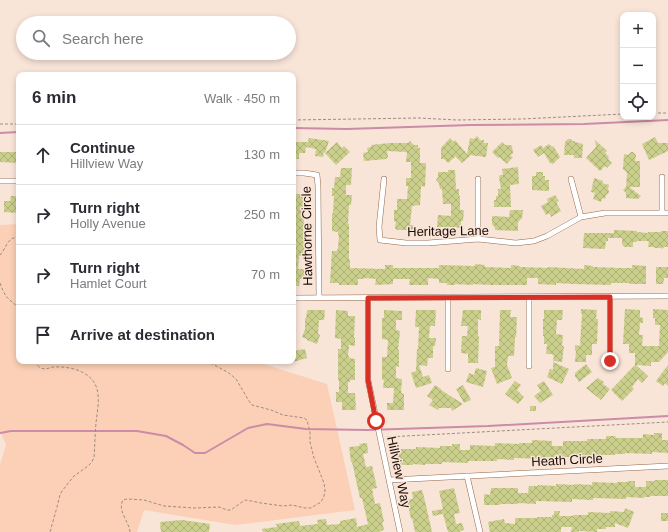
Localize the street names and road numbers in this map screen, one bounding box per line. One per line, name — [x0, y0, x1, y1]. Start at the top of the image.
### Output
street label: Hawthorne Circle — [299, 186, 315, 286]
street label: Heritage Lane — [407, 223, 489, 239]
street label: Hillview Way — [384, 435, 414, 510]
street label: Heath Circle — [531, 451, 603, 469]

